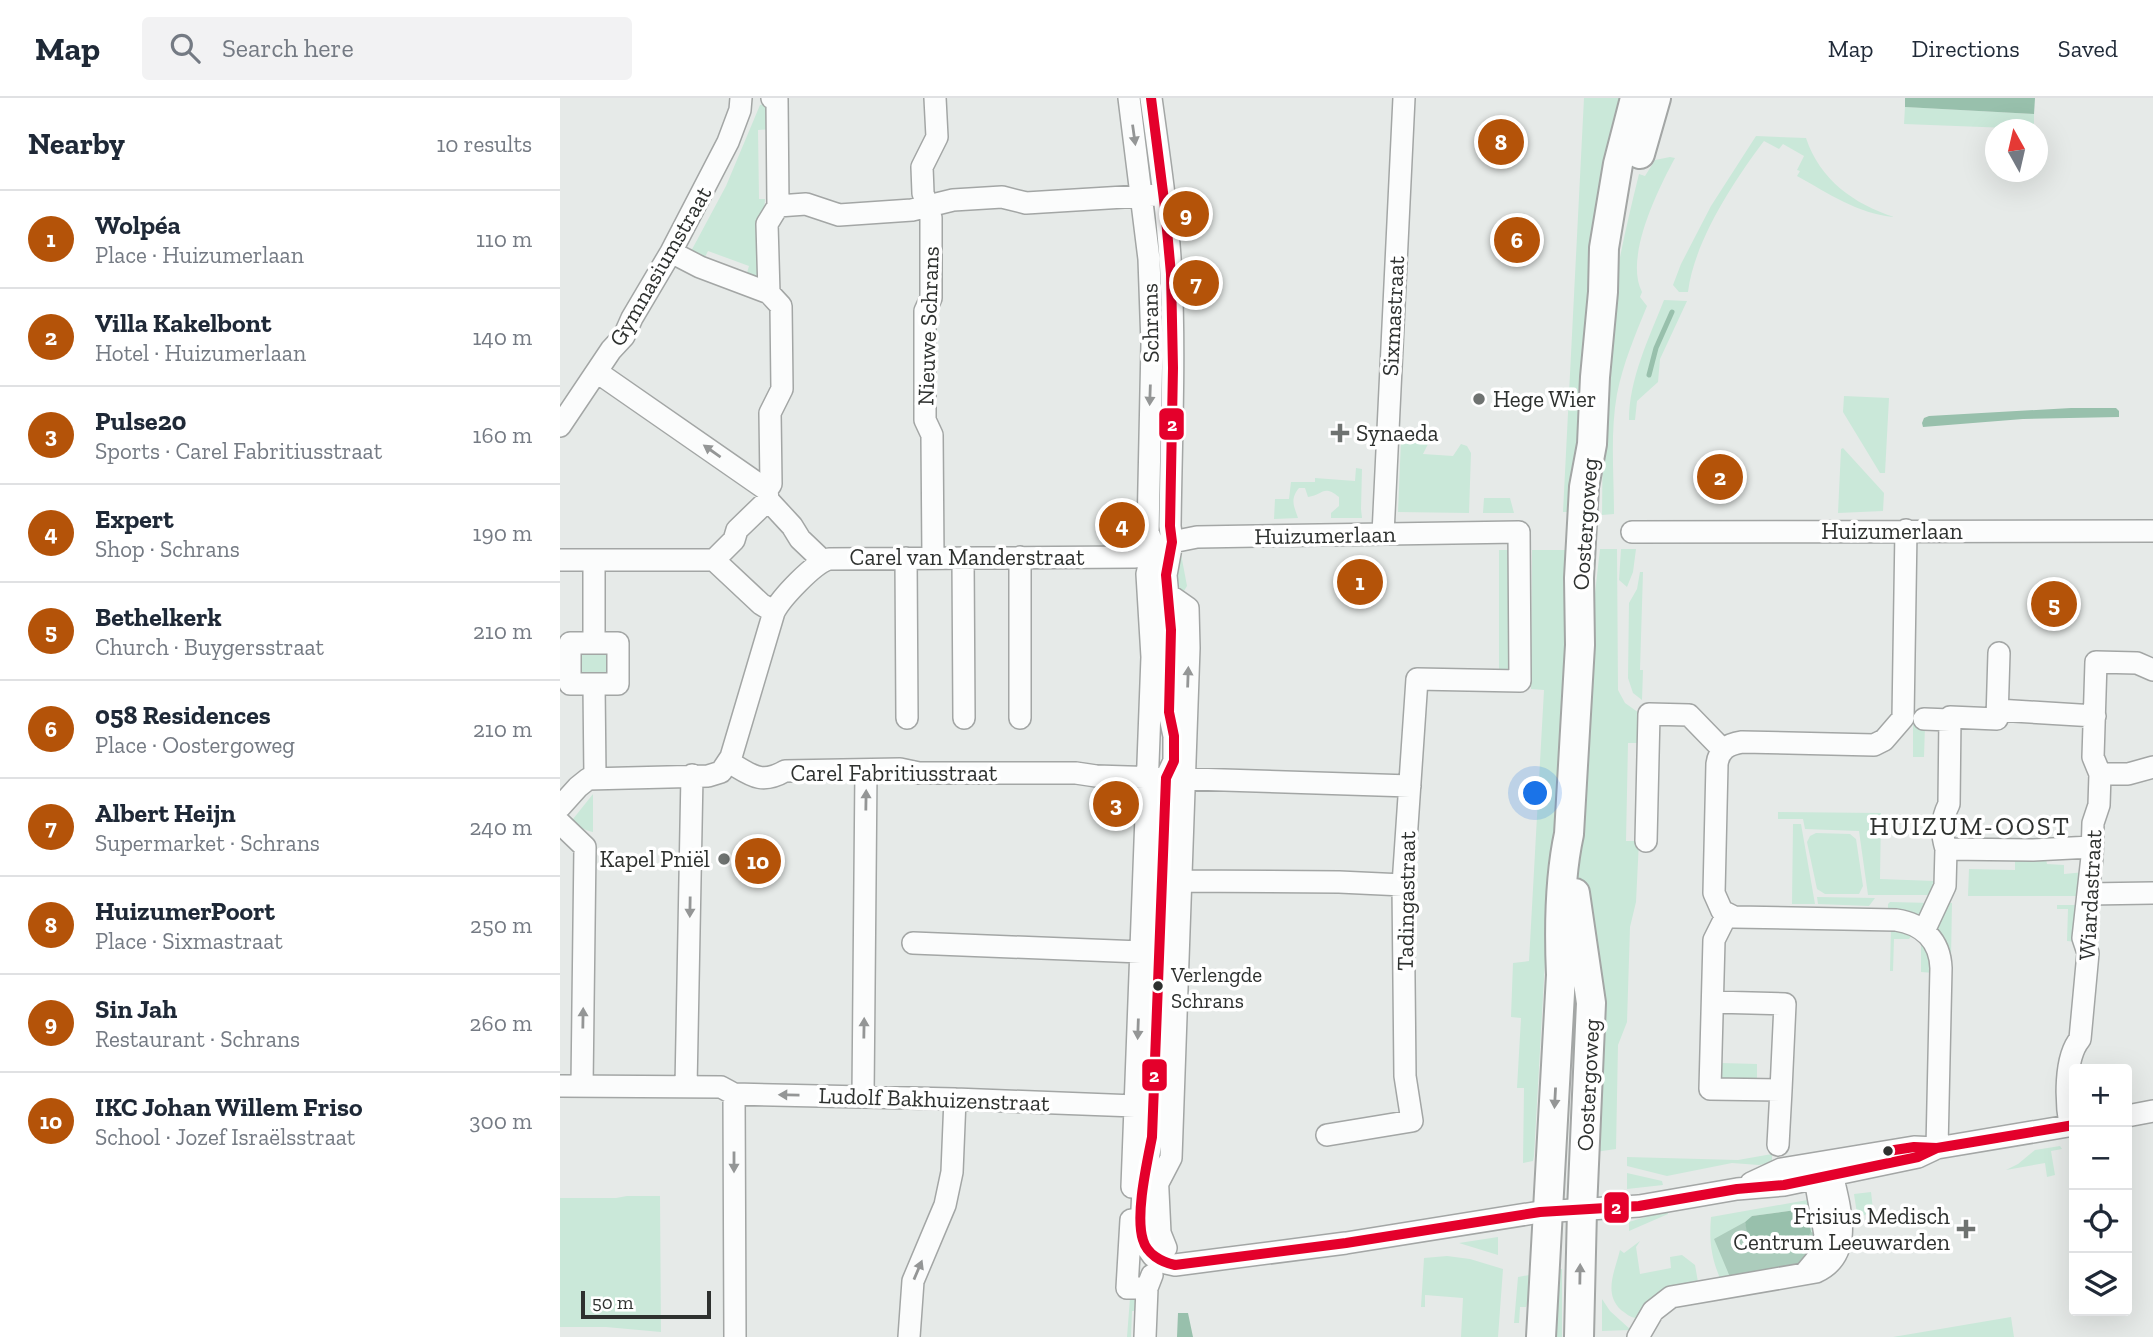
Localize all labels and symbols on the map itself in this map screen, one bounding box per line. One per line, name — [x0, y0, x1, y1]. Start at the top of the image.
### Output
pin: 8 — [1478, 116, 1524, 168]
north arrow — [1985, 119, 2048, 182]
one-way arrow — [1129, 124, 1140, 146]
street label: Gymnasiumstraat — [603, 181, 717, 351]
pin: 9 — [1163, 188, 1209, 240]
pin: 6 — [1494, 214, 1540, 266]
street label: Nieuwe Schrans — [911, 246, 945, 406]
street label: Sixmastraat — [1376, 255, 1410, 377]
pin: 7 — [1173, 257, 1219, 309]
street label: Schrans — [1135, 283, 1165, 363]
one-way arrow — [1144, 384, 1156, 406]
place label: Hege Wier — [1493, 385, 1597, 413]
marker: Hege Wier — [1471, 391, 1487, 407]
line badge: 2 — [1158, 407, 1185, 441]
text: 2 — [1167, 413, 1177, 436]
place label: Synaeda — [1356, 419, 1439, 447]
marker: Synaeda — [1330, 423, 1350, 443]
one-way arrow — [702, 445, 721, 458]
pin: 2 — [1697, 451, 1743, 503]
street label: Oostergoweg — [1566, 456, 1604, 591]
pin: 4 — [1099, 499, 1145, 551]
street label: Huizumerlaan — [1821, 517, 1963, 545]
street label: Huizumerlaan — [1254, 520, 1396, 550]
street label: Carel van Manderstraat — [850, 543, 1085, 571]
pin: 1 — [1337, 556, 1383, 608]
pin: 5 — [2031, 578, 2077, 630]
one-way arrow — [1182, 666, 1194, 688]
street label: Carel Fabritiusstraat — [791, 759, 998, 787]
your location — [1518, 776, 1552, 810]
pin: 3 — [1093, 778, 1139, 830]
one-way arrow — [860, 789, 872, 811]
district label: HUIZUM-OOST — [1869, 810, 2071, 842]
street label: Wiardastraat — [2073, 828, 2107, 961]
street label: Tadingastraat — [1391, 830, 1421, 971]
pin: 10 — [735, 835, 781, 887]
place label: Kapel Pniël — [600, 845, 710, 873]
marker: Kapel Pniël — [716, 851, 732, 867]
one-way arrow — [684, 897, 695, 919]
place label: Verlengde Schrans — [1170, 962, 1262, 1013]
marker: Verlengde Schrans — [1151, 979, 1165, 993]
one-way arrow — [577, 1007, 588, 1029]
one-way arrow — [858, 1017, 869, 1039]
one-way arrow — [1132, 1018, 1143, 1040]
street label: Oostergoweg — [1571, 1018, 1605, 1152]
line badge: 2 — [1141, 1058, 1168, 1092]
text: 2 — [1149, 1064, 1159, 1087]
street label: Ludolf Bakhuizenstraat — [818, 1081, 1050, 1117]
one-way arrow — [1549, 1088, 1560, 1110]
one-way arrow — [778, 1089, 800, 1101]
unlabelled marker — [1881, 1144, 1895, 1158]
one-way arrow — [728, 1152, 740, 1174]
line badge: 2 — [1603, 1191, 1630, 1224]
text: 2 — [1611, 1196, 1621, 1219]
place label: Frisius Medisch Centrum Leeuwarden — [1733, 1202, 1950, 1256]
marker: Frisius Medisch Centrum Leeuwarden — [1956, 1219, 1976, 1239]
one-way arrow — [912, 1260, 924, 1280]
one-way arrow — [1574, 1262, 1586, 1284]
scale bar — [581, 1288, 710, 1320]

